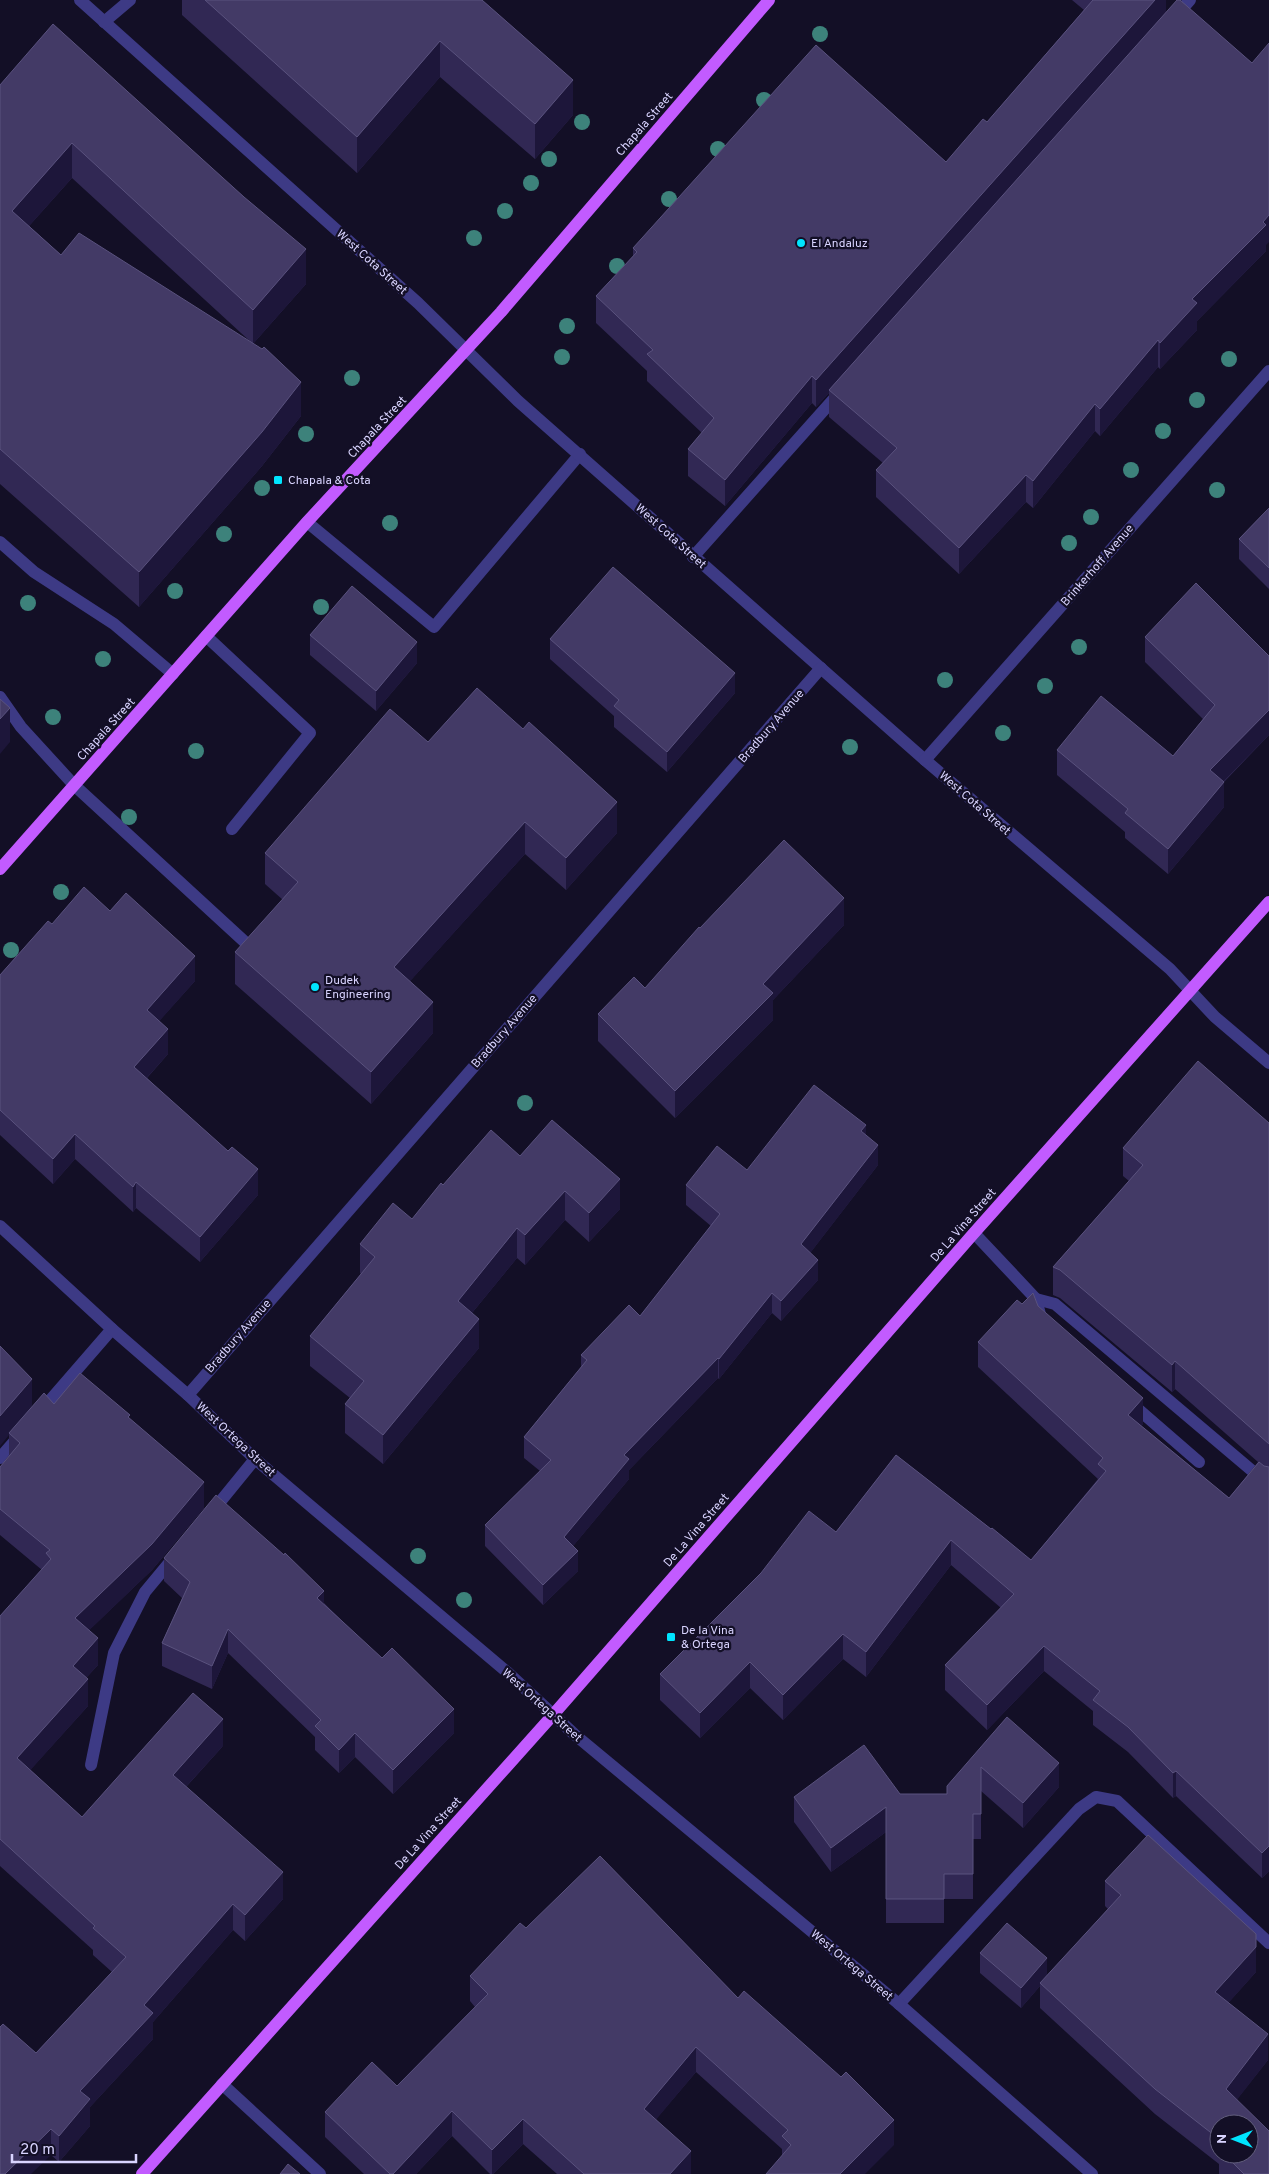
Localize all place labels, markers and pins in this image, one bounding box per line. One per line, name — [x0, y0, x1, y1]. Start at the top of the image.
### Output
place label: El Andaluz — [811, 236, 868, 252]
marker: El Andaluz — [795, 237, 807, 249]
place label: Chapala & Cota — [288, 473, 371, 489]
marker: Chapala & Cota — [272, 474, 284, 486]
place label: Dudek Engineering — [325, 973, 390, 1003]
marker: Dudek Engineering — [309, 981, 321, 993]
place label: De la Vina & Ortega — [681, 1623, 734, 1653]
marker: De la Vina & Ortega — [665, 1631, 677, 1643]

